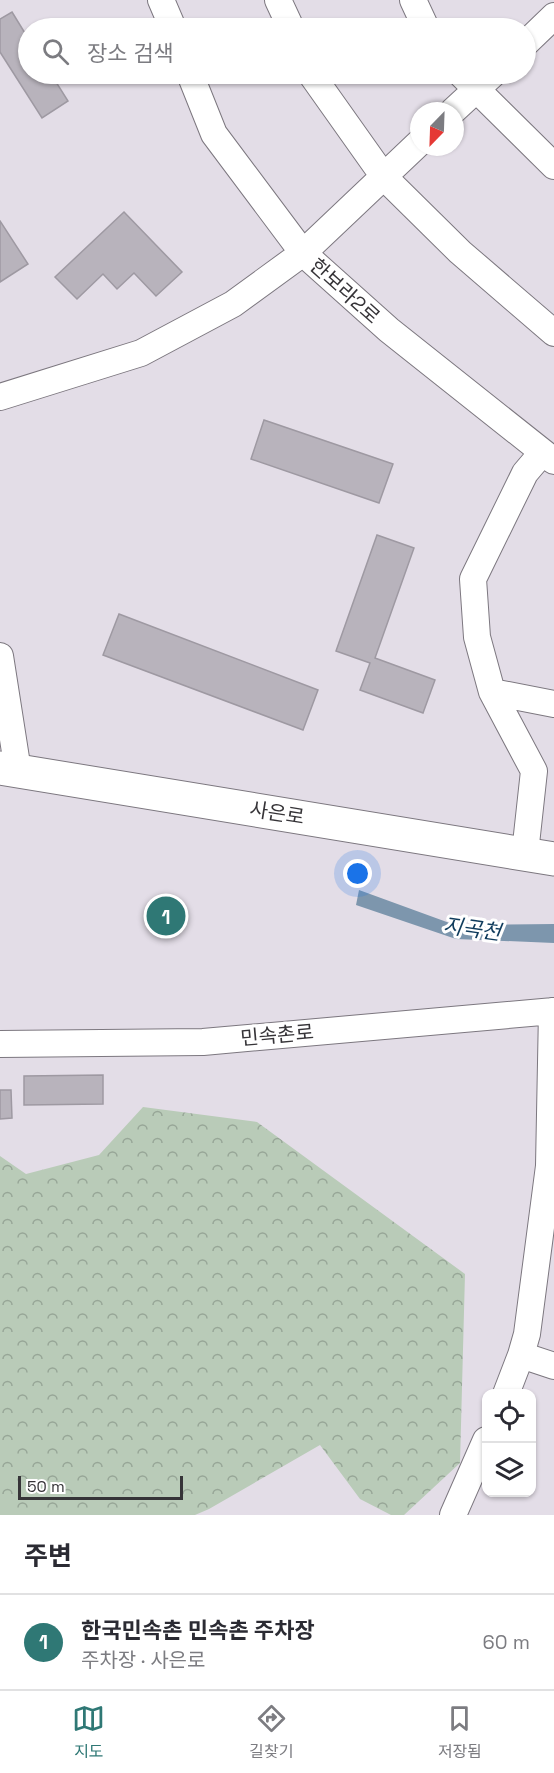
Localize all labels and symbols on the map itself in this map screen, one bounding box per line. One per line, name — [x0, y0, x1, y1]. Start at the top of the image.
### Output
north arrow — [410, 102, 464, 156]
street label: 한보라2로 — [304, 253, 386, 329]
street label: 사은로 — [248, 796, 306, 830]
your location — [343, 859, 372, 888]
pin: 1 — [146, 894, 186, 938]
water label: 지곡천 — [441, 911, 505, 946]
street label: 민속촌로 — [239, 1019, 315, 1051]
scale bar — [18, 1473, 183, 1500]

